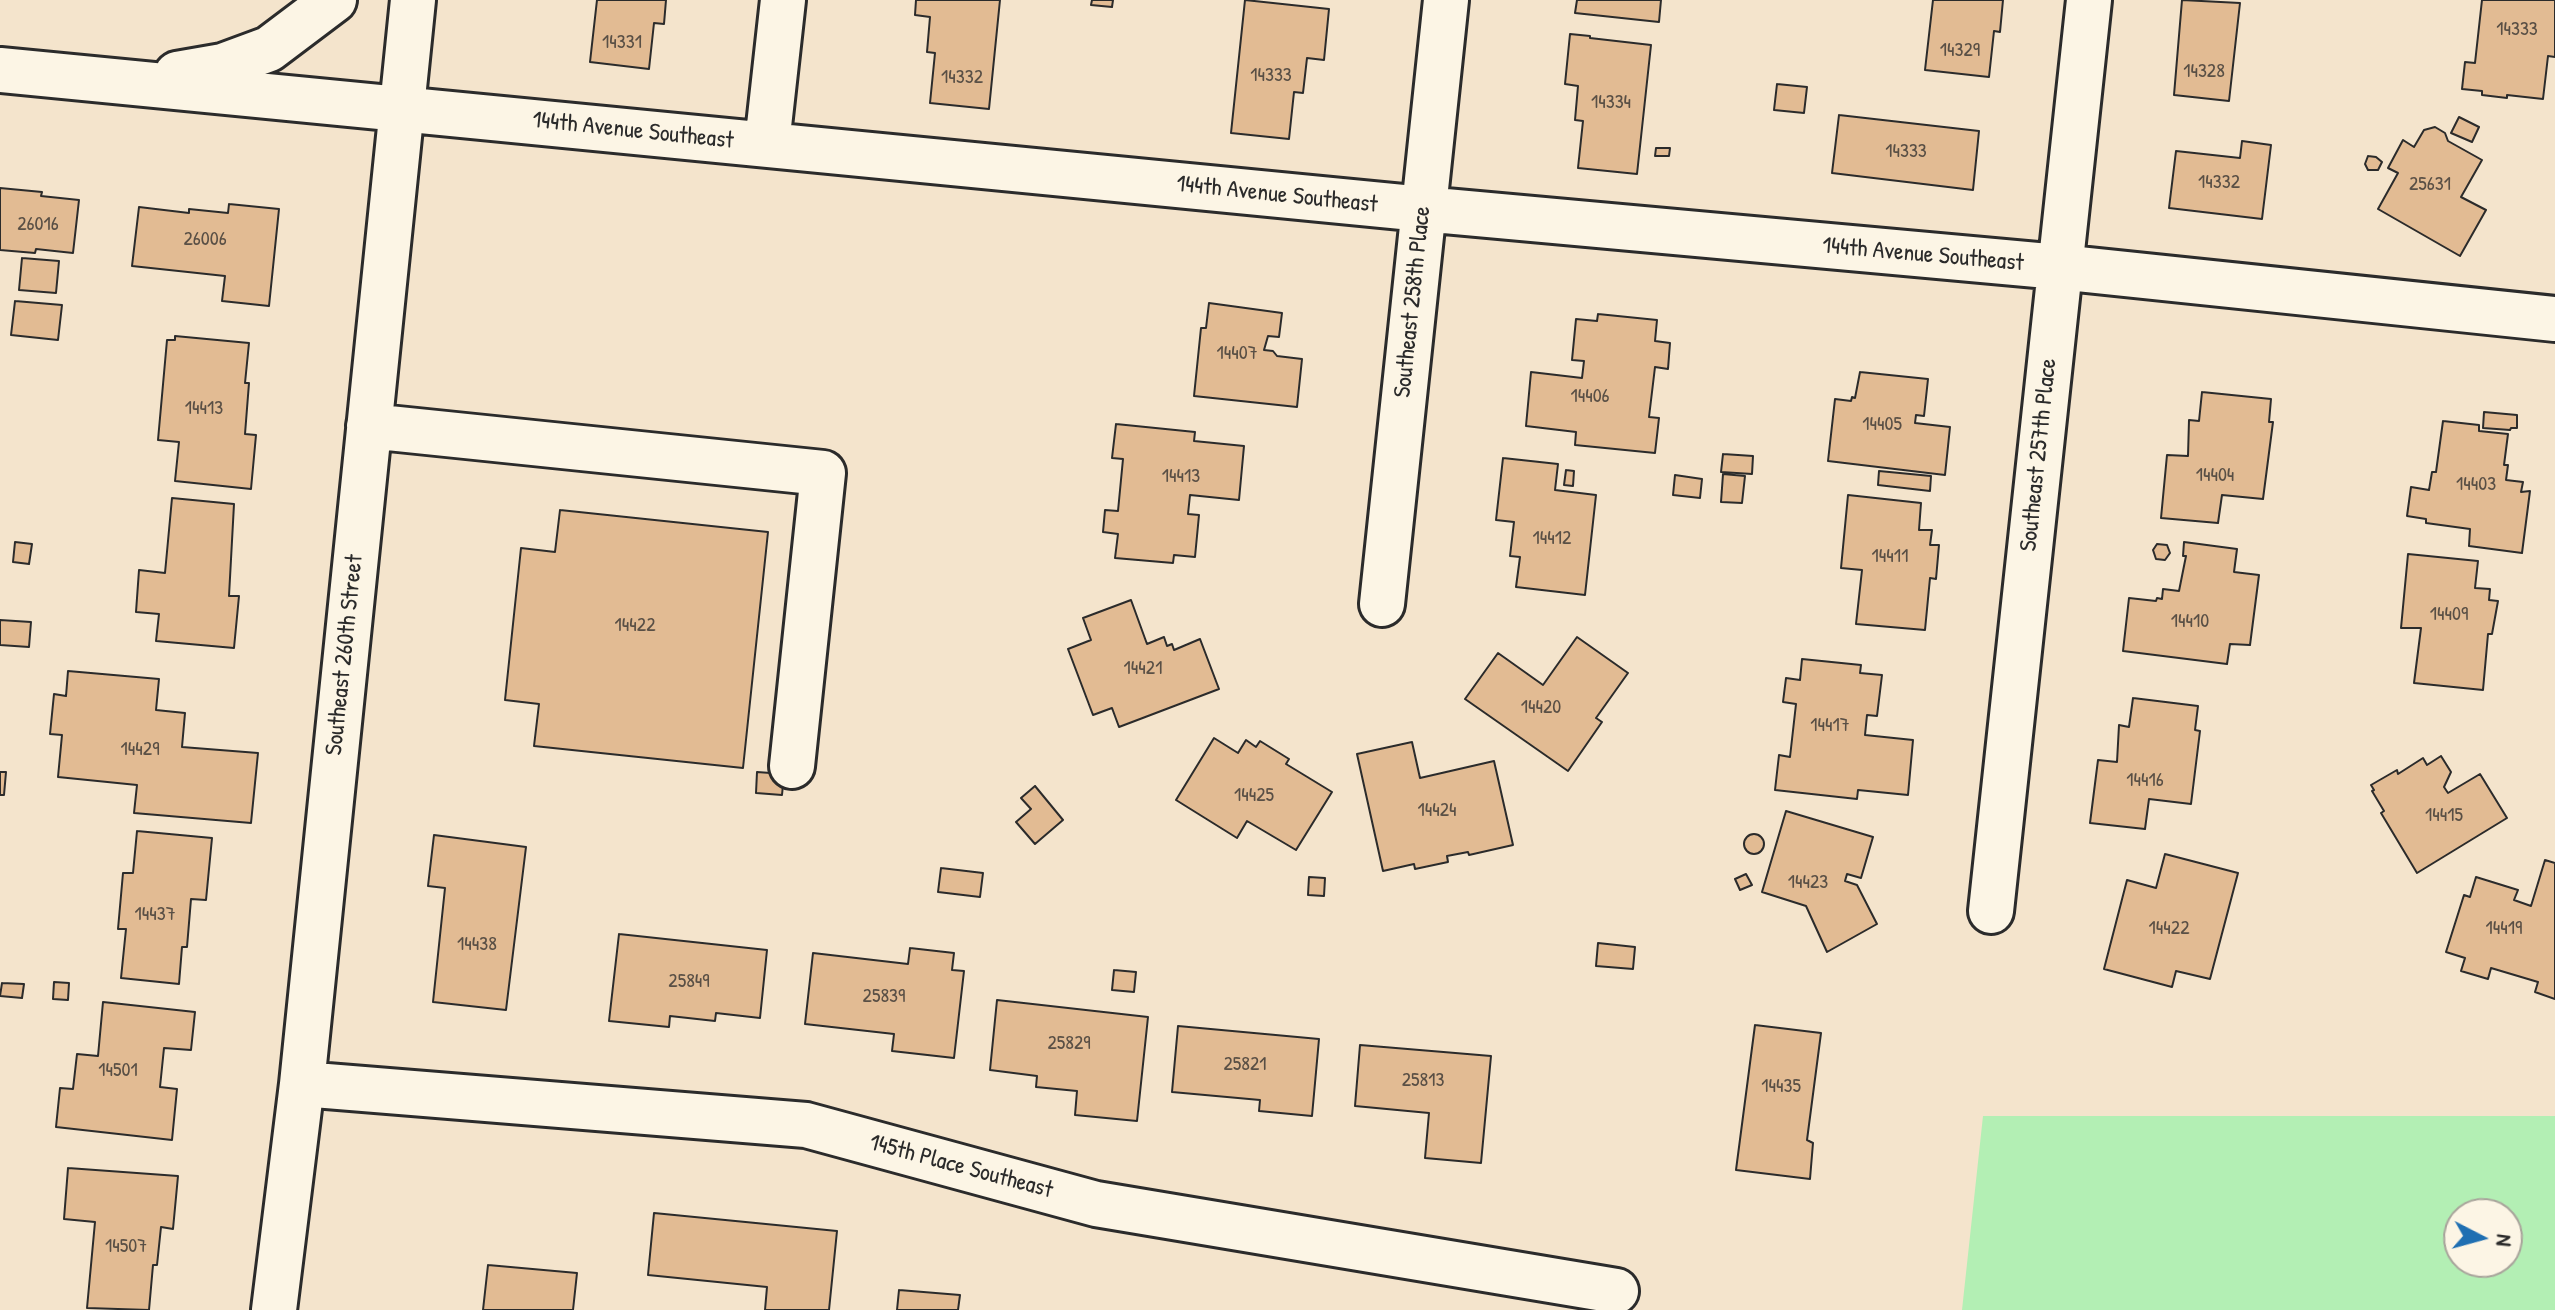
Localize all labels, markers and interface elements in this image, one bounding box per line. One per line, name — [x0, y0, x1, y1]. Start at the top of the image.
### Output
house number: 14333 — [2496, 18, 2538, 42]
house number: 14331 — [602, 31, 642, 55]
house number: 14329 — [1940, 39, 1980, 63]
house number: 14328 — [2183, 60, 2225, 84]
house number: 14333 — [1250, 64, 1292, 88]
house number: 14332 — [941, 66, 983, 90]
house number: 14334 — [1591, 91, 1631, 115]
street label: 144th Avenue Southeast — [531, 106, 735, 156]
house number: 14333 — [1885, 140, 1927, 164]
street label: 144th Avenue Southeast — [1175, 170, 1379, 220]
house number: 14332 — [2198, 171, 2240, 195]
house number: 25631 — [2409, 173, 2451, 197]
street label: Southeast 258th Place — [1389, 205, 1437, 399]
house number: 26016 — [17, 213, 59, 237]
house number: 26006 — [183, 228, 227, 252]
street label: 144th Avenue Southeast — [1821, 232, 2025, 278]
house number: 14407 — [1216, 342, 1258, 366]
street label: Southeast 257th Place — [2015, 357, 2063, 553]
house number: 14406 — [1570, 385, 1610, 409]
house number: 14413 — [185, 397, 223, 421]
house number: 14405 — [1862, 413, 1902, 437]
house number: 14404 — [2196, 464, 2234, 488]
house number: 14413 — [1162, 465, 1200, 489]
house number: 14403 — [2456, 473, 2496, 497]
house number: 14412 — [1533, 527, 1571, 551]
house number: 14411 — [1872, 545, 1908, 569]
street label: Southeast 260th Street — [320, 553, 370, 757]
house number: 14409 — [2430, 603, 2468, 627]
house number: 14410 — [2171, 610, 2209, 634]
house number: 14422 — [615, 614, 655, 638]
house number: 14421 — [1124, 657, 1162, 681]
house number: 14420 — [1521, 696, 1561, 720]
house number: 14417 — [1810, 714, 1850, 738]
house number: 14429 — [121, 738, 159, 762]
house number: 14416 — [2126, 769, 2164, 793]
house number: 14425 — [1234, 784, 1274, 808]
house number: 14424 — [1417, 799, 1457, 823]
house number: 14415 — [2425, 804, 2463, 828]
house number: 14423 — [1788, 871, 1828, 895]
house number: 14437 — [134, 903, 176, 927]
house number: 14422 — [2149, 917, 2189, 941]
house number: 14419 — [2486, 917, 2522, 941]
house number: 14438 — [457, 933, 497, 957]
house number: 25849 — [668, 970, 710, 994]
house number: 25839 — [863, 985, 905, 1009]
house number: 25829 — [1047, 1032, 1091, 1056]
house number: 25821 — [1223, 1053, 1267, 1077]
house number: 14501 — [98, 1059, 138, 1083]
house number: 25813 — [1402, 1069, 1444, 1093]
house number: 14435 — [1761, 1075, 1801, 1099]
street label: 145th Place Southeast — [866, 1129, 1056, 1205]
north arrow — [2443, 1198, 2523, 1278]
text: N — [2489, 1233, 2520, 1248]
house number: 14507 — [105, 1235, 147, 1259]

